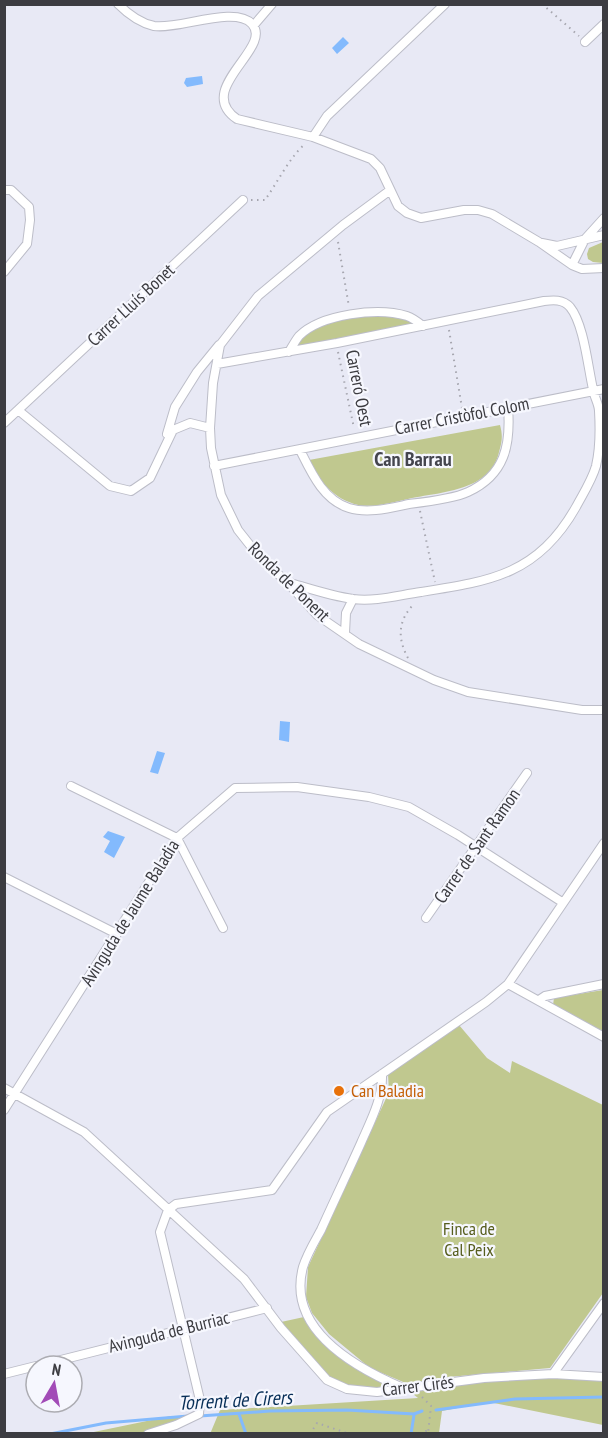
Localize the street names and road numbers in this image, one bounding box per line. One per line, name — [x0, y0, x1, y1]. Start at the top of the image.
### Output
street label: Carrer Lluís Bonet — [82, 258, 179, 351]
street label: Carreró Oest — [341, 348, 378, 428]
street label: Carrer Cristòfol Colom — [393, 391, 531, 440]
street label: Ronda de Ponent — [244, 537, 335, 626]
street label: Carrer de Sant Ramon — [428, 784, 525, 908]
street label: Avinguda de Jaume Baladia — [75, 835, 184, 990]
street label: Avinguda de Burriac — [106, 1305, 232, 1358]
street label: Carrer Cirés — [381, 1370, 455, 1401]

